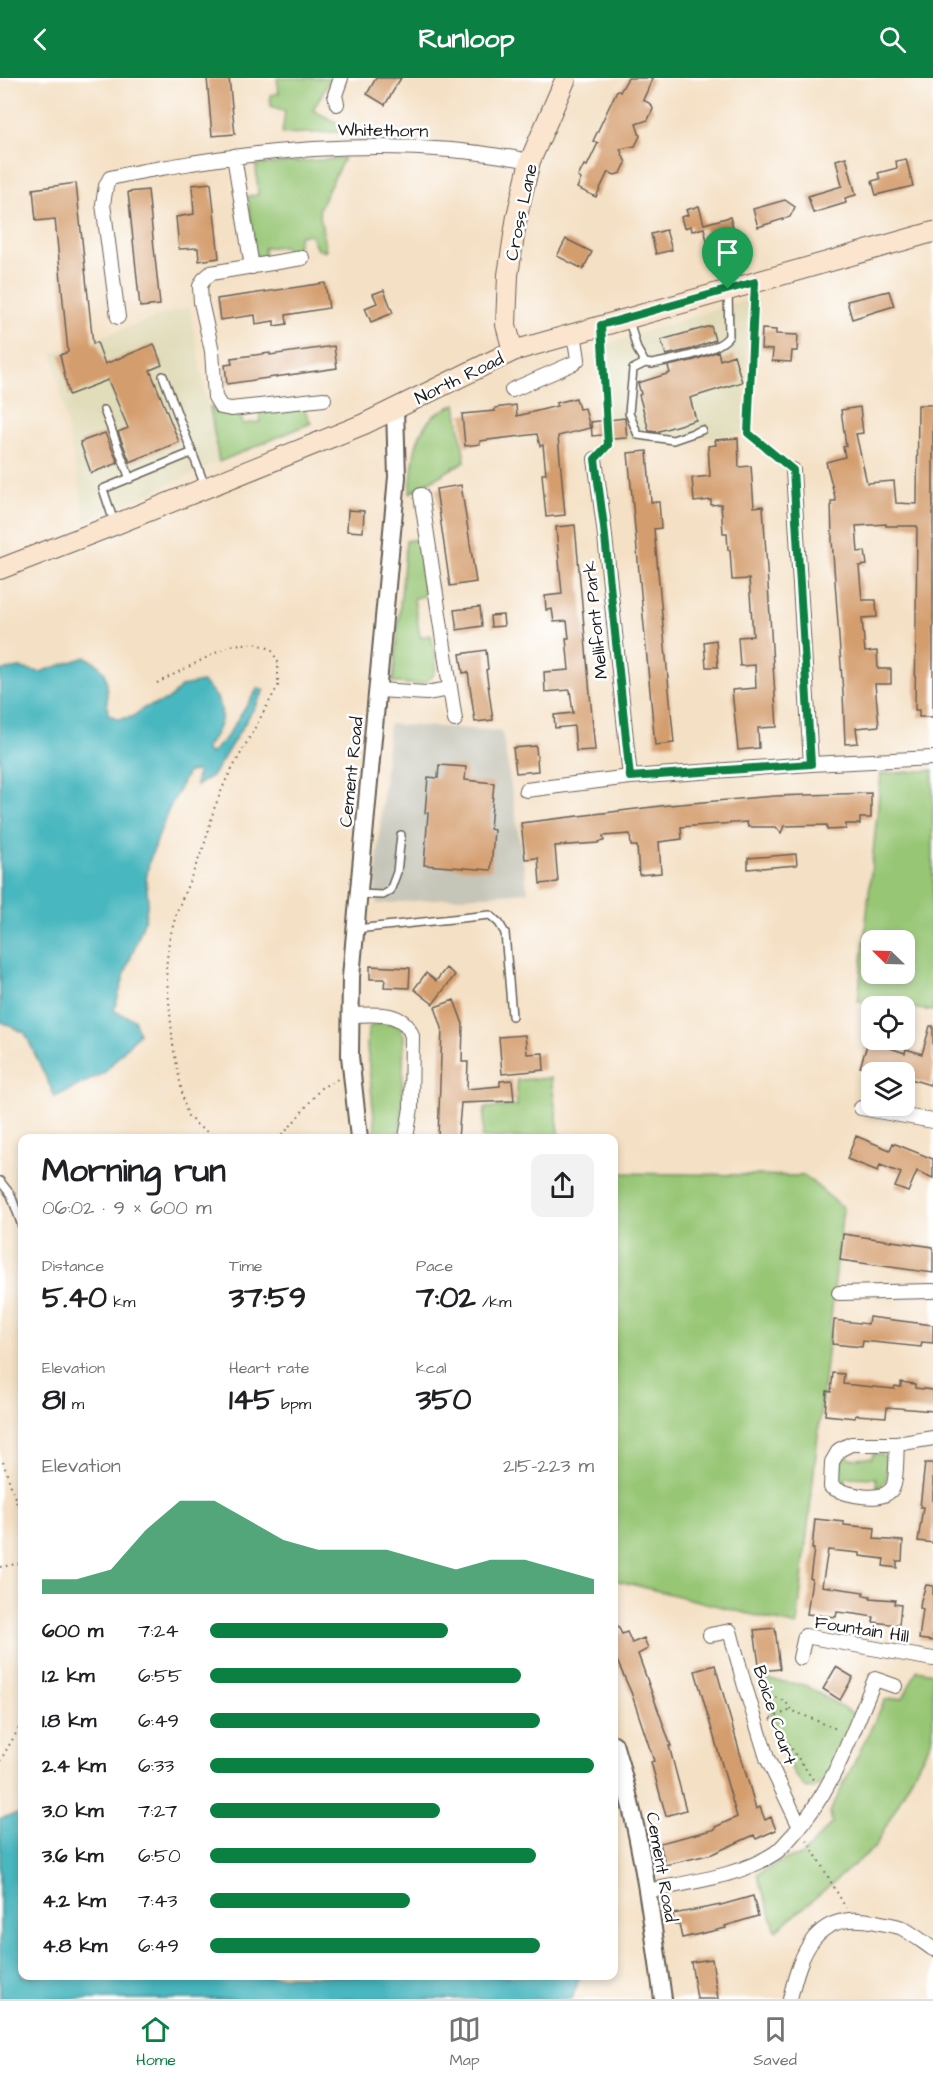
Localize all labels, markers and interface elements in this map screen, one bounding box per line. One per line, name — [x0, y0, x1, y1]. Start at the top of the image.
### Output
text: Runloop — [418, 20, 515, 58]
icon: back — [24, 23, 57, 56]
icon: search — [876, 23, 909, 56]
street label: Whitethorn — [337, 117, 429, 144]
street label: Cross Lane — [499, 161, 544, 263]
pin — [702, 227, 753, 289]
icon: arrive — [711, 236, 744, 269]
street label: North Road — [411, 346, 508, 411]
street label: Mellifont Park — [577, 559, 614, 680]
street label: Cement Road — [333, 716, 370, 829]
north arrow — [861, 930, 915, 984]
map controls — [861, 930, 915, 1116]
button: locate — [861, 996, 915, 1050]
button: layers — [861, 1062, 915, 1116]
text: Morning run — [42, 1148, 226, 1194]
button: share — [531, 1154, 594, 1217]
text: 06:02 · 9 × 600 m — [42, 1194, 212, 1222]
text: Distance — [42, 1255, 104, 1277]
text: Time — [229, 1255, 263, 1277]
text: Pace — [416, 1255, 453, 1277]
text: 5.40 — [42, 1277, 107, 1319]
text: 37:59 — [229, 1277, 306, 1319]
text: 7:02 — [416, 1277, 476, 1319]
text: km — [107, 1291, 136, 1313]
text: /km — [476, 1291, 512, 1313]
text: Elevation — [42, 1357, 105, 1379]
text: Heart rate — [229, 1357, 309, 1379]
text: kcal — [416, 1357, 447, 1379]
text: 81 — [42, 1379, 65, 1421]
text: 145 — [229, 1379, 275, 1421]
text: 350 — [416, 1379, 471, 1421]
text: m — [65, 1393, 84, 1415]
text: bpm — [275, 1393, 311, 1415]
text: Elevation — [42, 1452, 121, 1480]
text: 215–223 m — [503, 1452, 594, 1480]
street label: Fountain Hill — [813, 1610, 911, 1649]
text: 600 m — [42, 1617, 103, 1645]
text: 7:24 — [138, 1617, 179, 1645]
text: 1.2 km — [42, 1662, 95, 1690]
text: 6:55 — [138, 1662, 182, 1690]
street label: Boice Court — [747, 1662, 803, 1769]
text: 1.8 km — [42, 1707, 96, 1735]
text: 6:49 — [138, 1707, 179, 1735]
text: 2.4 km — [42, 1752, 106, 1780]
text: 6:33 — [138, 1752, 174, 1780]
text: 3.0 km — [42, 1797, 103, 1825]
text: 7:27 — [138, 1797, 177, 1825]
street label: Cement Road — [640, 1810, 683, 1924]
text: 3.6 km — [42, 1842, 103, 1870]
text: 6:50 — [138, 1842, 181, 1870]
text: 4.2 km — [42, 1887, 106, 1915]
text: 7:43 — [138, 1887, 177, 1915]
text: 4.8 km — [42, 1932, 107, 1960]
text: 6:49 — [138, 1932, 179, 1960]
tab: Home — [136, 2013, 176, 2071]
tab: Map — [448, 2013, 481, 2071]
tab: Saved — [753, 2013, 797, 2071]

